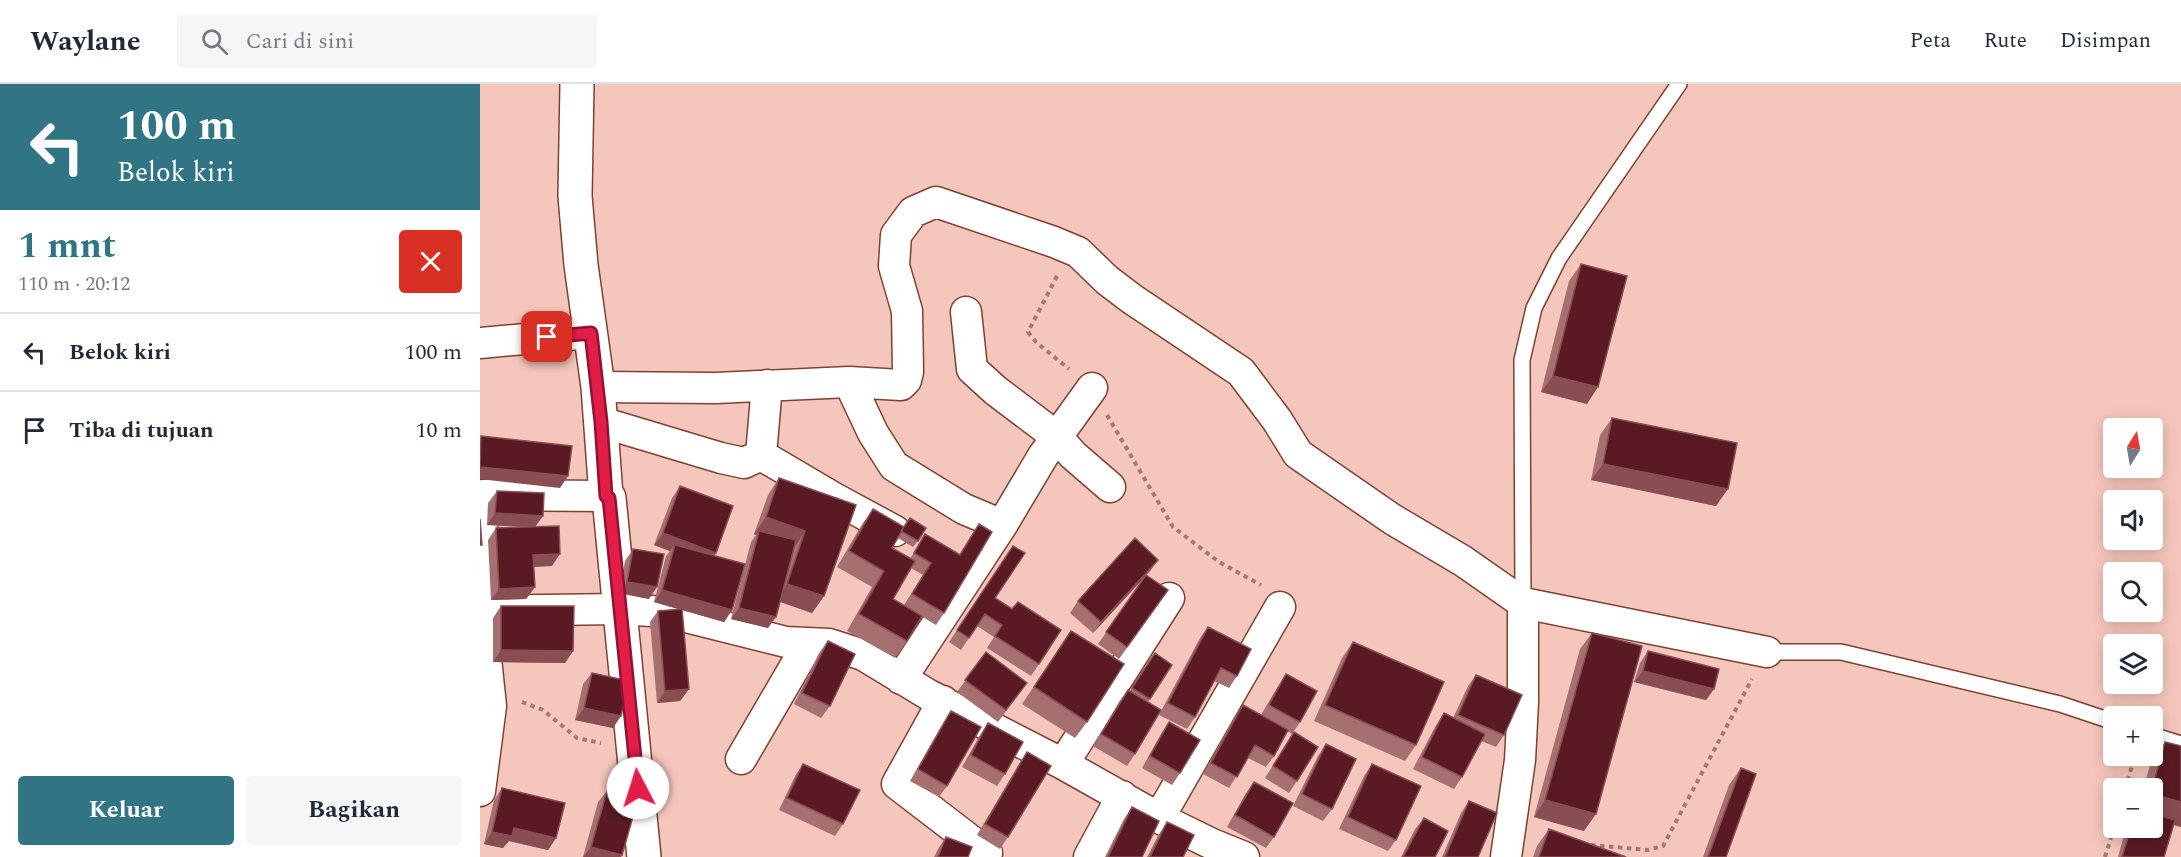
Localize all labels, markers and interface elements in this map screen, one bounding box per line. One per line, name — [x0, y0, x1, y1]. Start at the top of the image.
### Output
search box — [177, 14, 597, 68]
text: Waylane — [30, 20, 141, 63]
icon: search — [198, 25, 231, 58]
text: Cari di sini — [246, 25, 354, 58]
text: Peta — [1910, 25, 1951, 57]
text: Rute — [1984, 25, 2027, 57]
text: Disimpan — [2060, 25, 2151, 57]
text: 100 m — [117, 95, 236, 158]
icon: left — [18, 108, 96, 186]
text: Belok kiri — [117, 152, 235, 194]
text: 1 mnt — [18, 219, 116, 274]
button: close — [399, 230, 462, 293]
text: 110 m · 20:12 — [18, 269, 130, 299]
pin — [521, 311, 572, 362]
icon: arrive — [530, 320, 563, 353]
icon: left — [18, 336, 51, 369]
text: Belok kiri — [69, 336, 171, 369]
text: 100 m — [405, 336, 462, 369]
icon: arrive — [18, 414, 51, 447]
text: Tiba di tujuan — [69, 414, 214, 447]
text: 10 m — [416, 414, 462, 447]
north arrow — [2103, 418, 2163, 478]
map controls — [2103, 418, 2163, 838]
button: sound — [2103, 490, 2163, 550]
button: search — [2103, 562, 2163, 622]
button: layers — [2103, 634, 2163, 694]
button: + — [2103, 706, 2163, 766]
position arrow — [606, 756, 670, 820]
button: Keluar — [18, 776, 234, 845]
button: Bagikan — [246, 776, 462, 845]
button: − — [2103, 778, 2163, 838]

